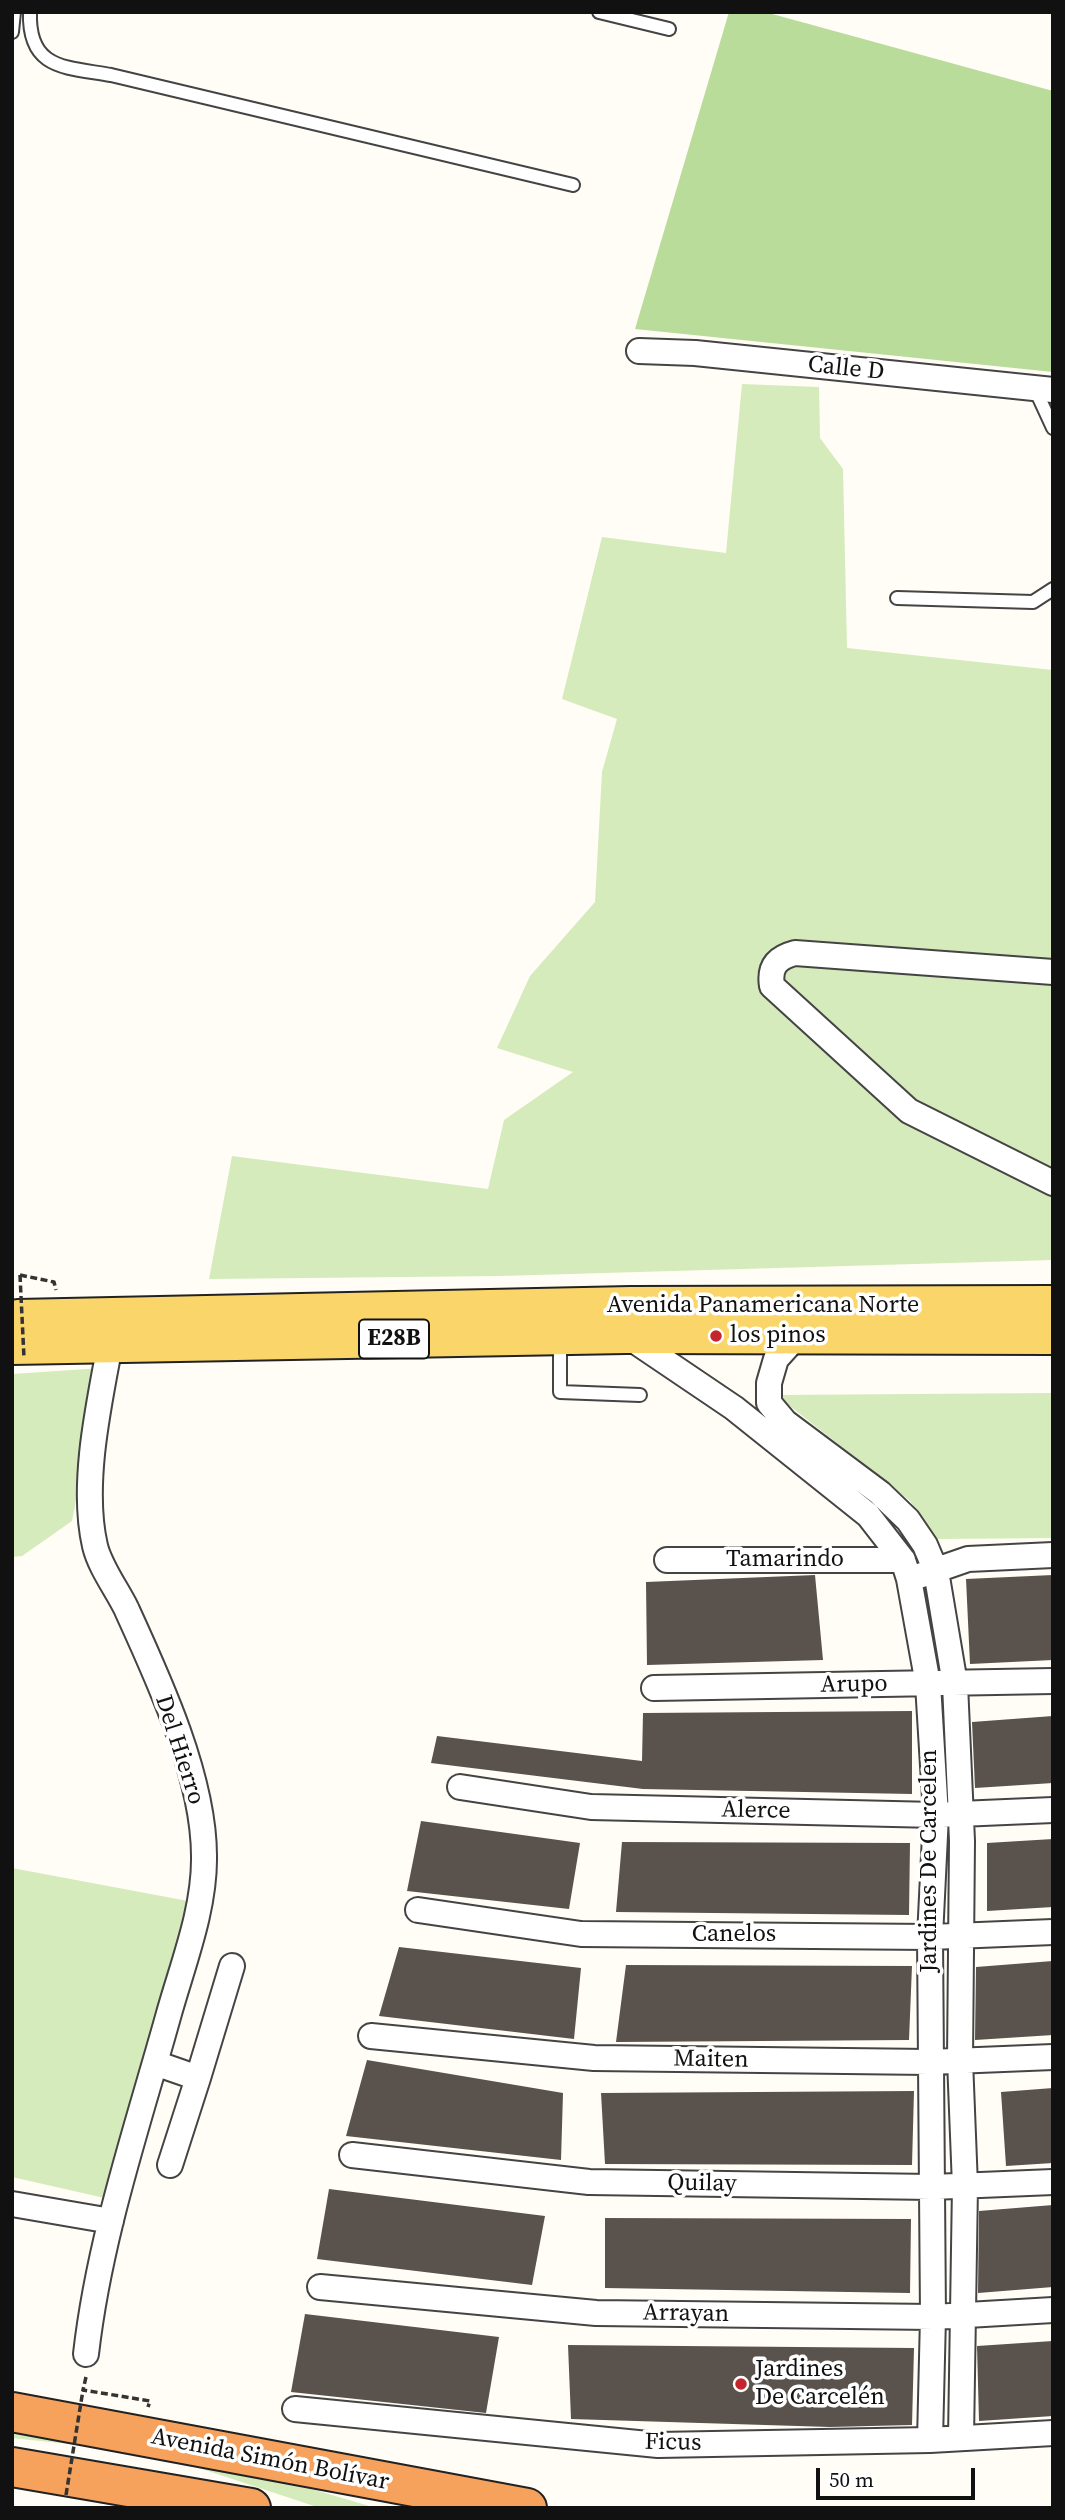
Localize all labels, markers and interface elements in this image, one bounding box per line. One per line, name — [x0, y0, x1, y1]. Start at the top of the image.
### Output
street label: Calle D — [806, 351, 886, 387]
street label: Avenida Panamericana Norte — [607, 1292, 919, 1320]
road number: E28B — [359, 1320, 429, 1358]
place label: los pinos — [730, 1322, 826, 1350]
marker: los pinos — [708, 1328, 724, 1344]
street label: Tamarindo — [726, 1546, 844, 1574]
street label: Arupo — [820, 1670, 888, 1700]
street label: Del Hierro — [148, 1692, 210, 1808]
street label: Jardines De Carcelen — [916, 1749, 944, 1973]
street label: Alerce — [721, 1796, 791, 1826]
street label: Canelos — [692, 1921, 776, 1949]
street label: Maiten — [673, 2045, 749, 2075]
street label: Quilay — [667, 2169, 737, 2199]
street label: Arrayan — [643, 2299, 729, 2329]
place label: Jardines De Carcelén — [755, 2356, 885, 2412]
marker: Jardines De Carcelén — [733, 2376, 749, 2392]
street label: Avenida Simón Bolívar — [149, 2423, 391, 2497]
street label: Ficus — [644, 2428, 702, 2458]
scale bar — [820, 2454, 979, 2498]
text: 50 m — [829, 2465, 874, 2494]

